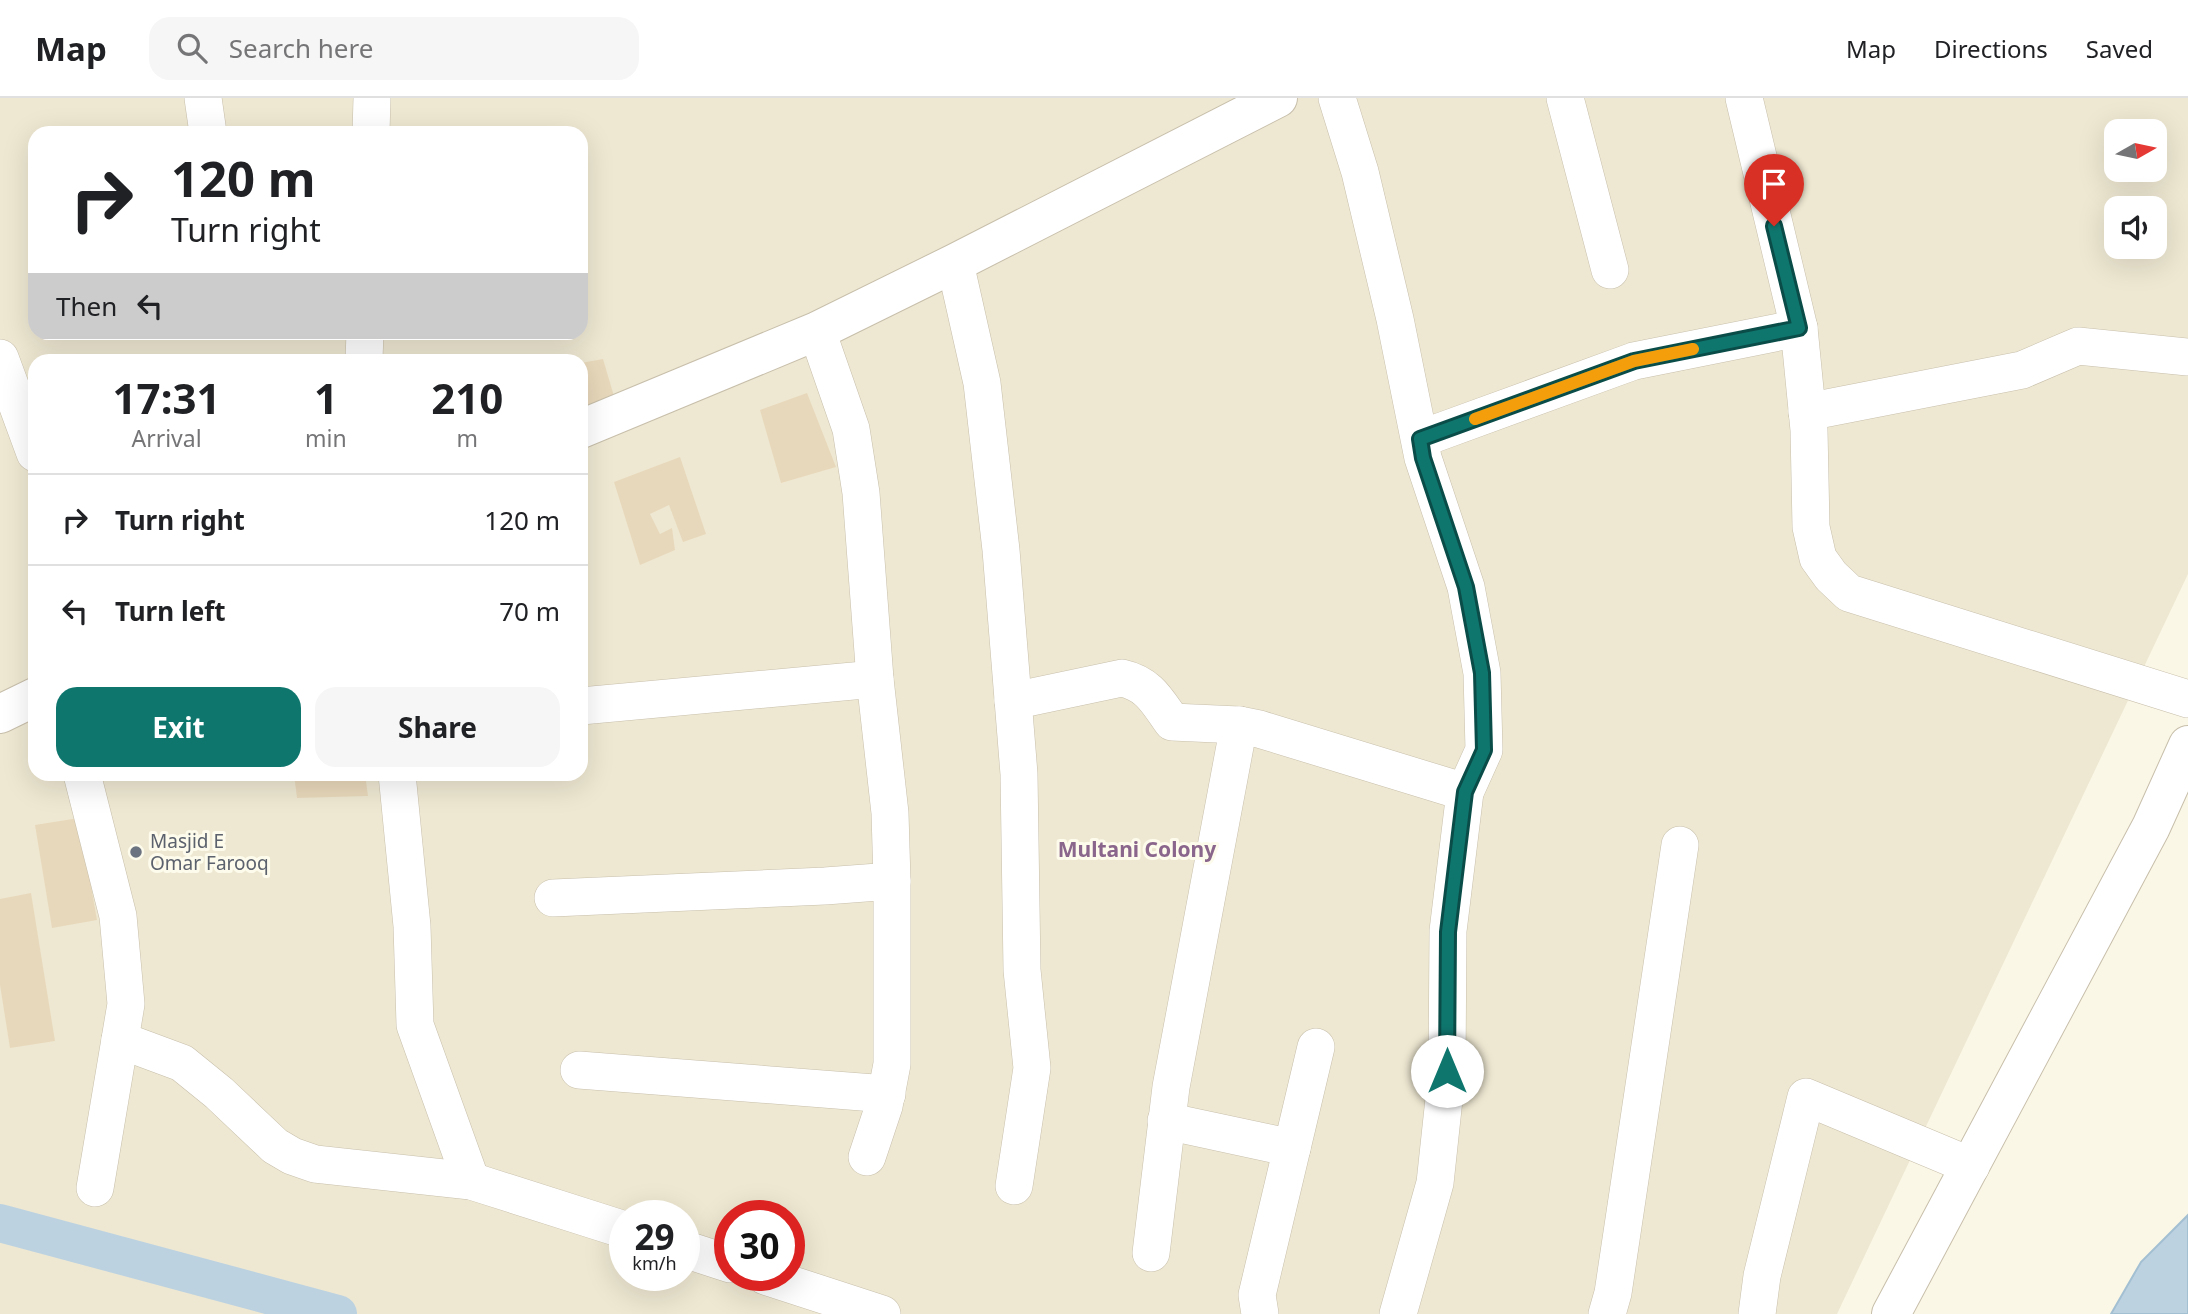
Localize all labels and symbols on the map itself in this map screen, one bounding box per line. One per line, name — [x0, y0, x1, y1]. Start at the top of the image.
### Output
north arrow — [2104, 119, 2166, 182]
pin — [1744, 154, 1804, 226]
place label: Masjid E Omar Farooq — [150, 828, 269, 876]
district label: Multani Colony — [1058, 835, 1216, 863]
marker: Masjid E Omar Farooq — [128, 844, 144, 860]
position arrow — [1410, 1034, 1484, 1108]
speed limit sign: 30 — [714, 1200, 805, 1291]

